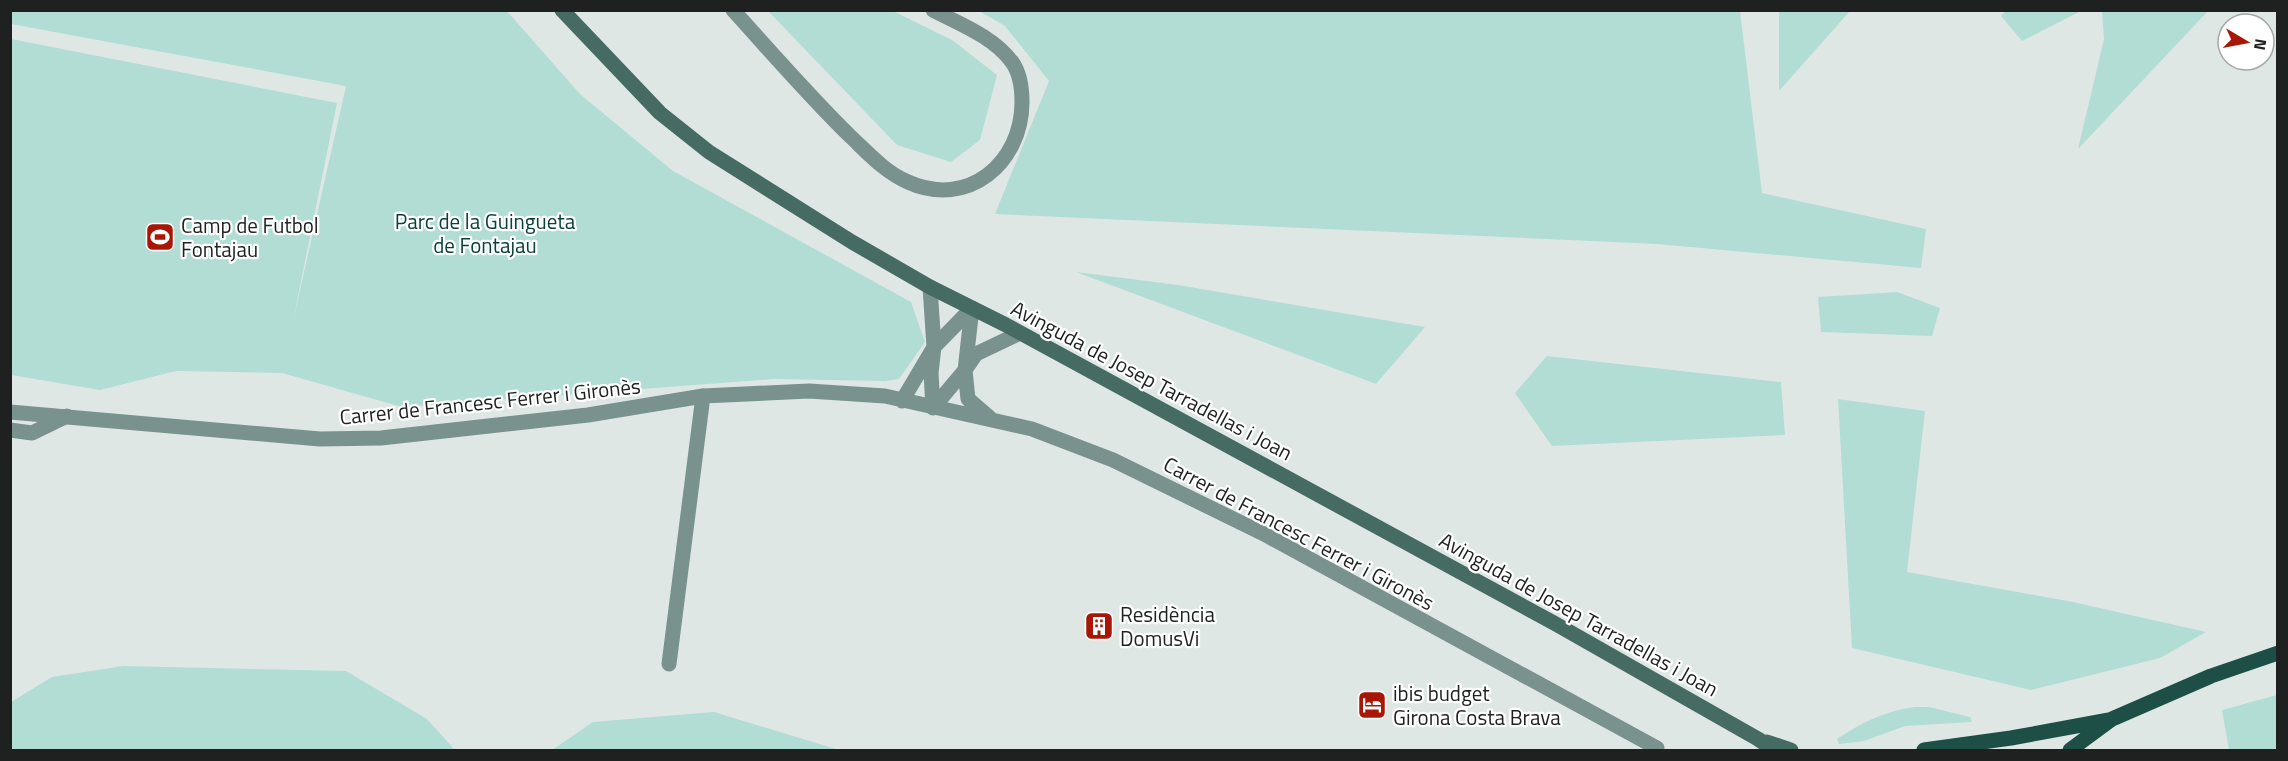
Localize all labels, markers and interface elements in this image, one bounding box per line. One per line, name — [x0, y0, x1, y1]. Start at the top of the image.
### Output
north arrow — [2216, 12, 2276, 72]
text: N — [2248, 37, 2274, 52]
park label: Parc de la Guingueta de Fontajau — [395, 205, 576, 261]
place label: Camp de Futbol Fontajau — [181, 209, 319, 265]
sports icon: Camp de Futbol Fontajau — [144, 221, 176, 253]
street label: Avinguda de Josep Tarradellas i Joan — [1005, 292, 1299, 468]
street label: Carrer de Francesc Ferrer i Gironès — [338, 369, 642, 433]
street label: Carrer de Francesc Ferrer i Gironès — [1158, 448, 1440, 618]
street label: Avinguda de Josep Tarradellas i Joan — [1434, 524, 1724, 704]
place label: Residència DomusVi — [1120, 598, 1215, 654]
building icon: Residència DomusVi — [1083, 610, 1115, 642]
place label: ibis budget Girona Costa Brava — [1393, 677, 1561, 733]
hotel icon: ibis budget Girona Costa Brava — [1356, 689, 1388, 721]

